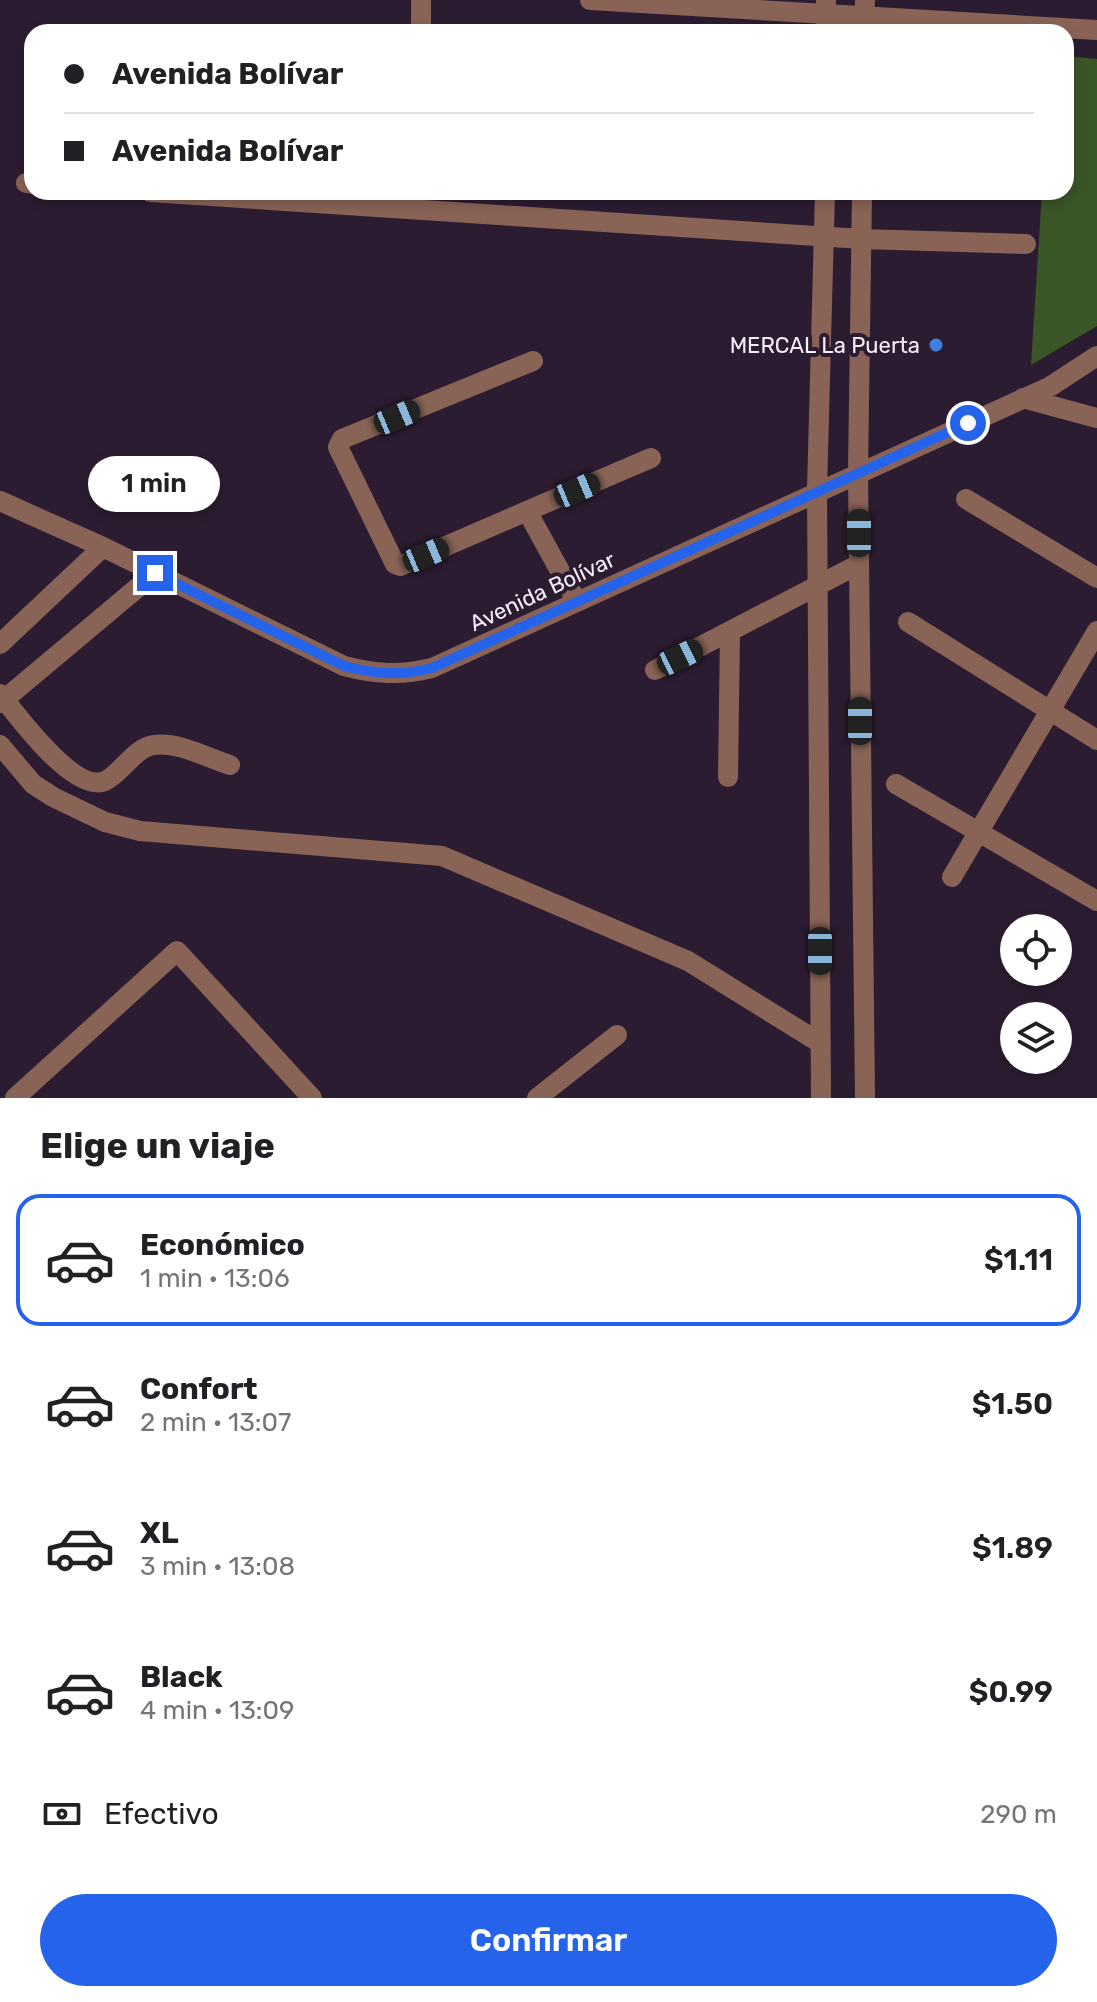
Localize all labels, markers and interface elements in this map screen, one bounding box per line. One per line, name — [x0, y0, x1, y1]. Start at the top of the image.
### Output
text: Avenida Bolívar — [112, 56, 343, 92]
text: Avenida Bolívar — [112, 133, 343, 169]
place label: MERCAL La Puerta — [730, 332, 920, 359]
marker: MERCAL La Puerta — [927, 336, 945, 354]
car — [370, 397, 424, 437]
route start — [950, 405, 986, 441]
callout: 1 min — [89, 457, 221, 513]
text: 1 min — [121, 468, 187, 499]
car — [550, 470, 604, 510]
car — [847, 509, 871, 557]
car — [399, 535, 453, 575]
street label: Avenida Bolívar — [465, 546, 620, 637]
route end — [137, 555, 173, 591]
car — [653, 636, 707, 678]
car — [848, 697, 872, 745]
map controls — [1000, 914, 1072, 1074]
button: locate — [1000, 914, 1072, 986]
car — [808, 927, 832, 975]
button: layers — [1000, 1002, 1072, 1074]
text: Elige un viaje — [40, 1124, 275, 1167]
icon: car — [44, 1224, 116, 1296]
text: Económico — [140, 1227, 305, 1263]
text: $1.11 — [984, 1242, 1053, 1278]
text: 1 min · 13:06 — [140, 1263, 290, 1294]
icon: car — [44, 1368, 116, 1440]
text: Confort — [140, 1371, 258, 1407]
text: $1.50 — [972, 1386, 1053, 1422]
text: 2 min · 13:07 — [140, 1407, 291, 1438]
icon: car — [44, 1512, 116, 1584]
text: XL — [140, 1515, 179, 1551]
text: $1.89 — [972, 1530, 1053, 1566]
text: 3 min · 13:08 — [140, 1551, 295, 1582]
icon: car — [44, 1656, 116, 1728]
text: Black — [140, 1659, 223, 1695]
text: $0.99 — [969, 1674, 1053, 1710]
text: 4 min · 13:09 — [140, 1695, 294, 1726]
icon: cash — [40, 1792, 84, 1836]
text: Efectivo — [104, 1796, 219, 1832]
text: 290 m — [980, 1799, 1057, 1830]
button: Confirmar — [40, 1894, 1057, 1986]

